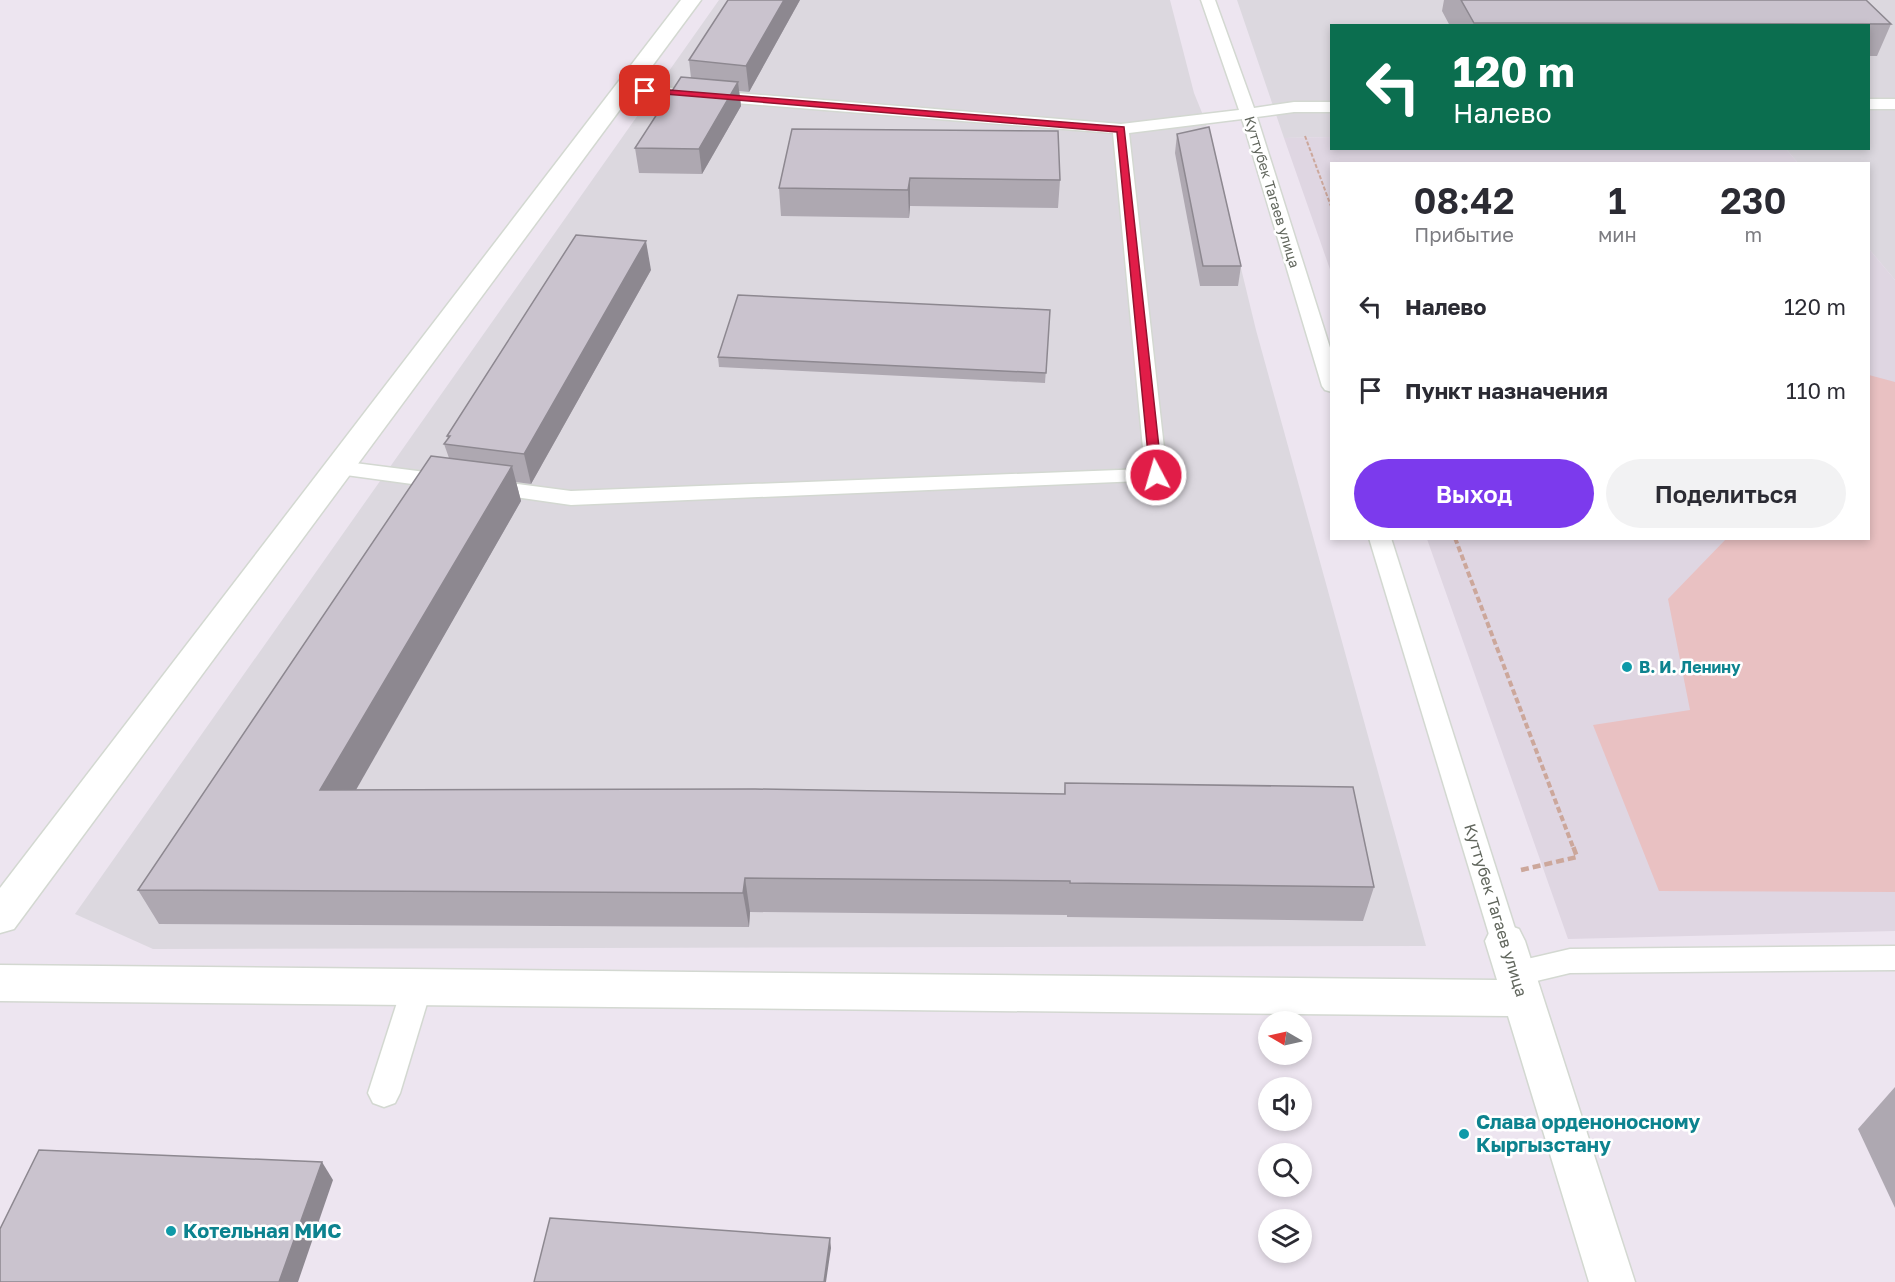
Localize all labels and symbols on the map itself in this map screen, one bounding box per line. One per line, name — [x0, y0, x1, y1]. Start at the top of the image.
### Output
pin — [619, 65, 670, 116]
street label: Куттубек Тагаев улица — [1241, 114, 1304, 270]
position arrow — [1124, 443, 1188, 507]
place label: В. И. Ленину — [1639, 657, 1741, 677]
marker: В. И. Ленину — [1620, 660, 1634, 674]
street label: Куттубек Тагаев улица — [1460, 821, 1532, 999]
north arrow — [1258, 1011, 1312, 1065]
place label: Слава орденоносному Кыргызстану — [1476, 1109, 1700, 1156]
marker: Слава орденоносному Кыргызстану — [1457, 1127, 1471, 1141]
place label: Котельная МИС — [183, 1218, 342, 1242]
marker: Котельная МИС — [164, 1224, 178, 1238]

